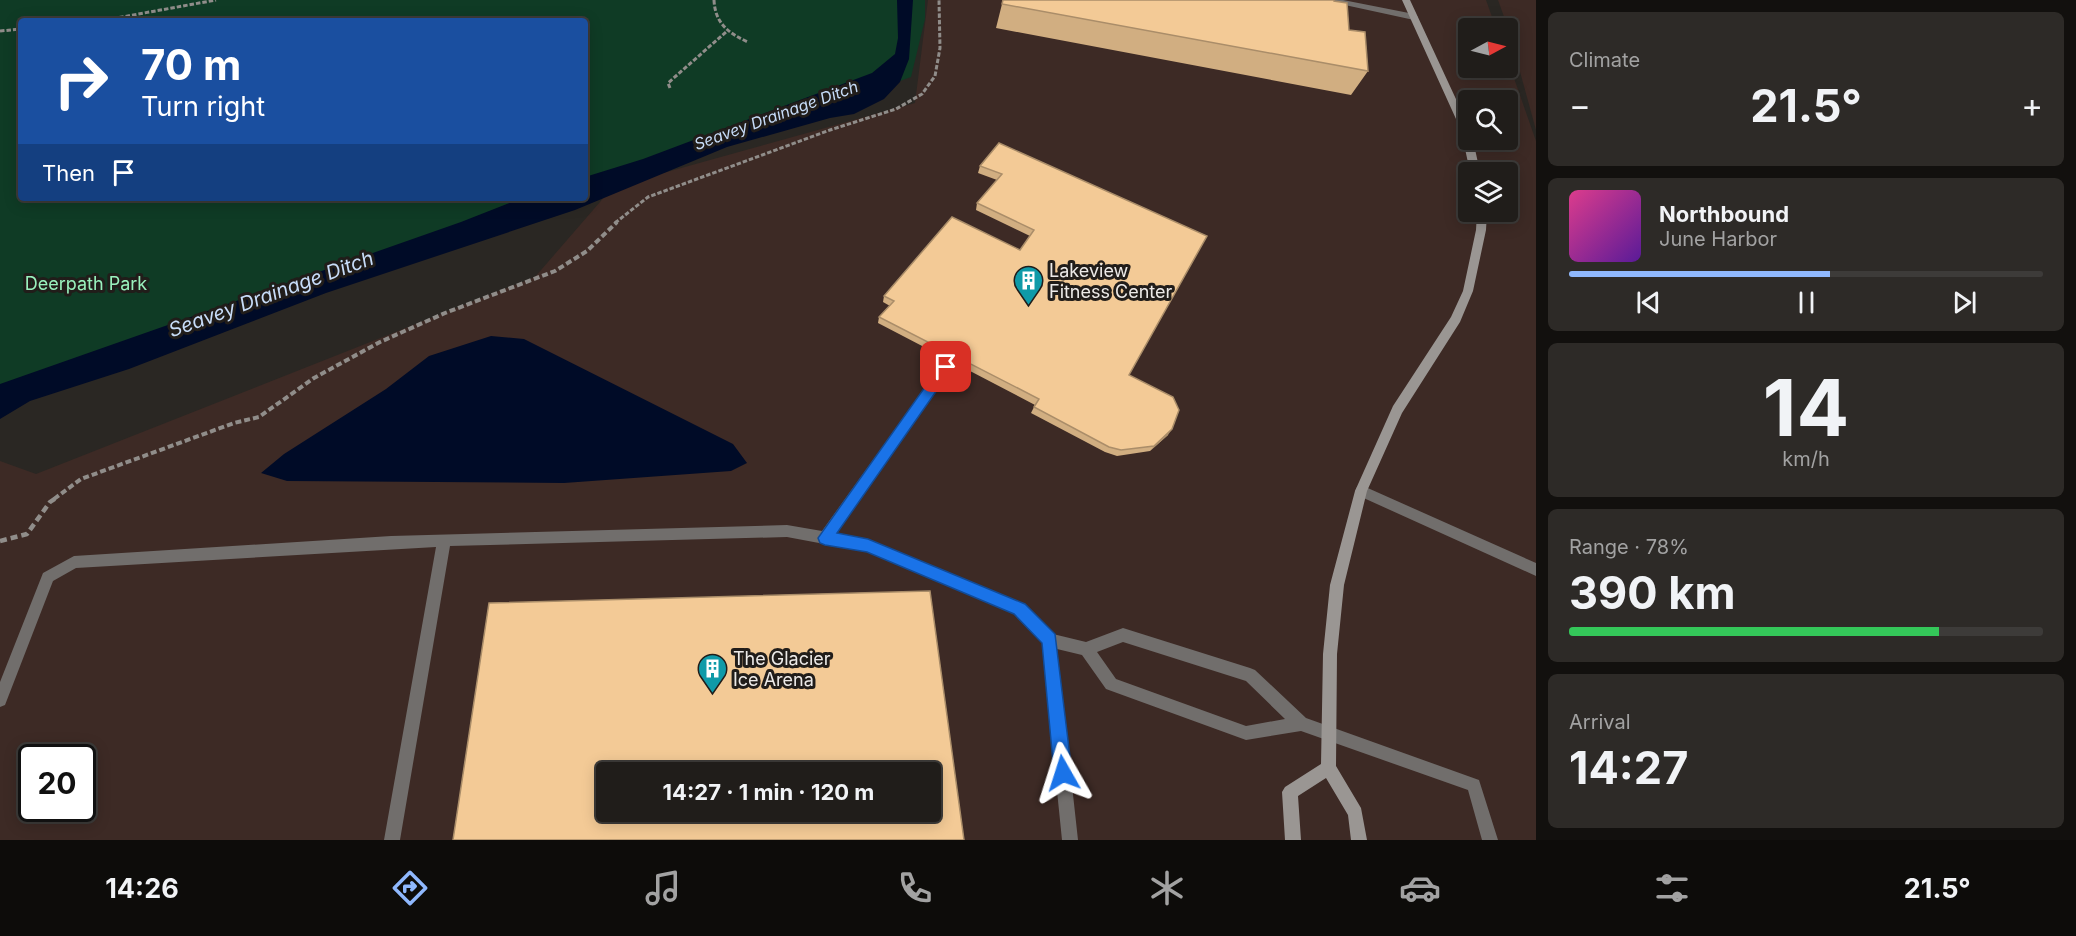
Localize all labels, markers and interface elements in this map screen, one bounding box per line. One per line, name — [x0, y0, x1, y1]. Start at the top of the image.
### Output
north arrow — [1458, 18, 1518, 78]
map controls — [1458, 18, 1518, 222]
text: 70 m — [141, 39, 241, 90]
icon: right — [42, 42, 120, 120]
text: Climate — [1569, 48, 1640, 72]
water label: Seavey Drainage Ditch — [691, 76, 861, 154]
text: 21.5° — [1750, 78, 1862, 133]
text: − — [1569, 85, 1591, 125]
text: + — [2021, 85, 2043, 125]
text: Turn right — [141, 90, 265, 123]
button: search — [1458, 90, 1518, 150]
icon: arrive — [107, 156, 140, 189]
text: Then — [42, 160, 95, 186]
button: layers — [1458, 162, 1518, 222]
text: Northbound — [1659, 201, 1789, 227]
text: June Harbor — [1659, 227, 1777, 251]
water label: Seavey Drainage Ditch — [165, 246, 377, 342]
place label: Lakeview Fitness Center — [1049, 260, 1173, 302]
building icon: Lakeview Fitness Center — [1012, 264, 1044, 306]
park label: Deerpath Park — [25, 273, 147, 294]
icon: previous — [1632, 286, 1665, 319]
icon: pause — [1790, 286, 1823, 319]
icon: next — [1948, 286, 1981, 319]
pin — [920, 341, 971, 392]
icon: arrive — [929, 350, 962, 383]
text: 14 — [1763, 360, 1849, 455]
text: km/h — [1782, 447, 1830, 471]
text: Range · 78% — [1569, 535, 1689, 559]
text: 390 km — [1569, 565, 1735, 620]
place label: The Glacier Ice Arena — [733, 648, 831, 690]
building icon: The Glacier Ice Arena — [696, 652, 728, 694]
text: Arrival — [1569, 710, 1631, 734]
text: 14:27 — [1569, 740, 1688, 795]
position arrow — [1031, 741, 1095, 805]
speed limit sign: 20 — [18, 744, 96, 822]
text: 14:27 · 1 min · 120 m — [663, 779, 874, 805]
icon: directions — [389, 867, 431, 909]
icon: music — [642, 867, 684, 909]
icon: phone — [894, 867, 936, 909]
icon: climate — [1146, 867, 1188, 909]
icon: car — [1399, 867, 1441, 909]
icon: filters — [1651, 867, 1693, 909]
text: 14:26 — [105, 872, 179, 905]
text: 21.5° — [1904, 872, 1971, 905]

